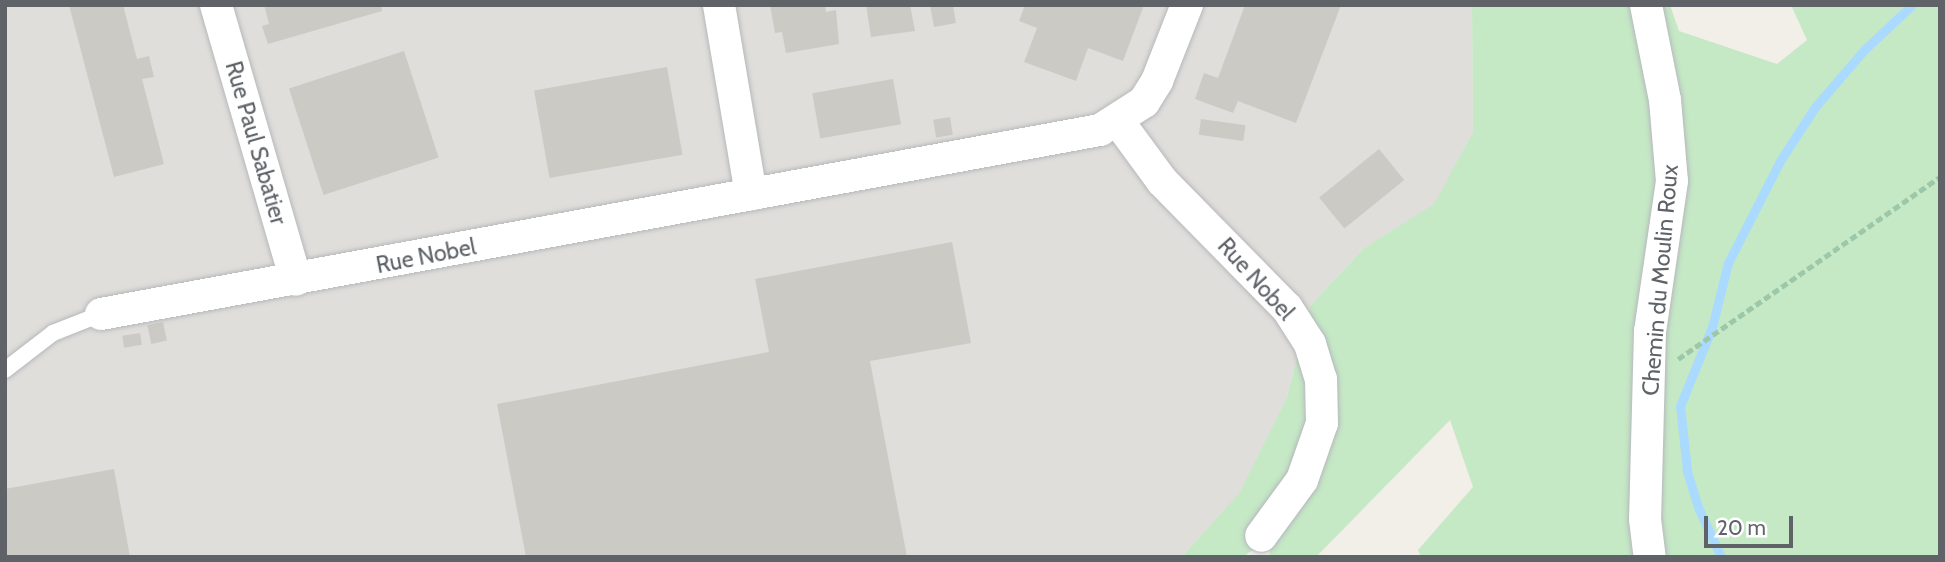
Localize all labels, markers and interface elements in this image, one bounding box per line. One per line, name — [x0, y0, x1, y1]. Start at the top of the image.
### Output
street label: Rue Paul Sabatier — [219, 58, 293, 228]
street label: Chemin du Moulin Roux — [1636, 163, 1684, 397]
street label: Rue Nobel — [1212, 232, 1300, 326]
street label: Rue Nobel — [374, 233, 478, 279]
scale bar — [1707, 503, 1796, 546]
text: 20 m — [1717, 515, 1766, 540]

